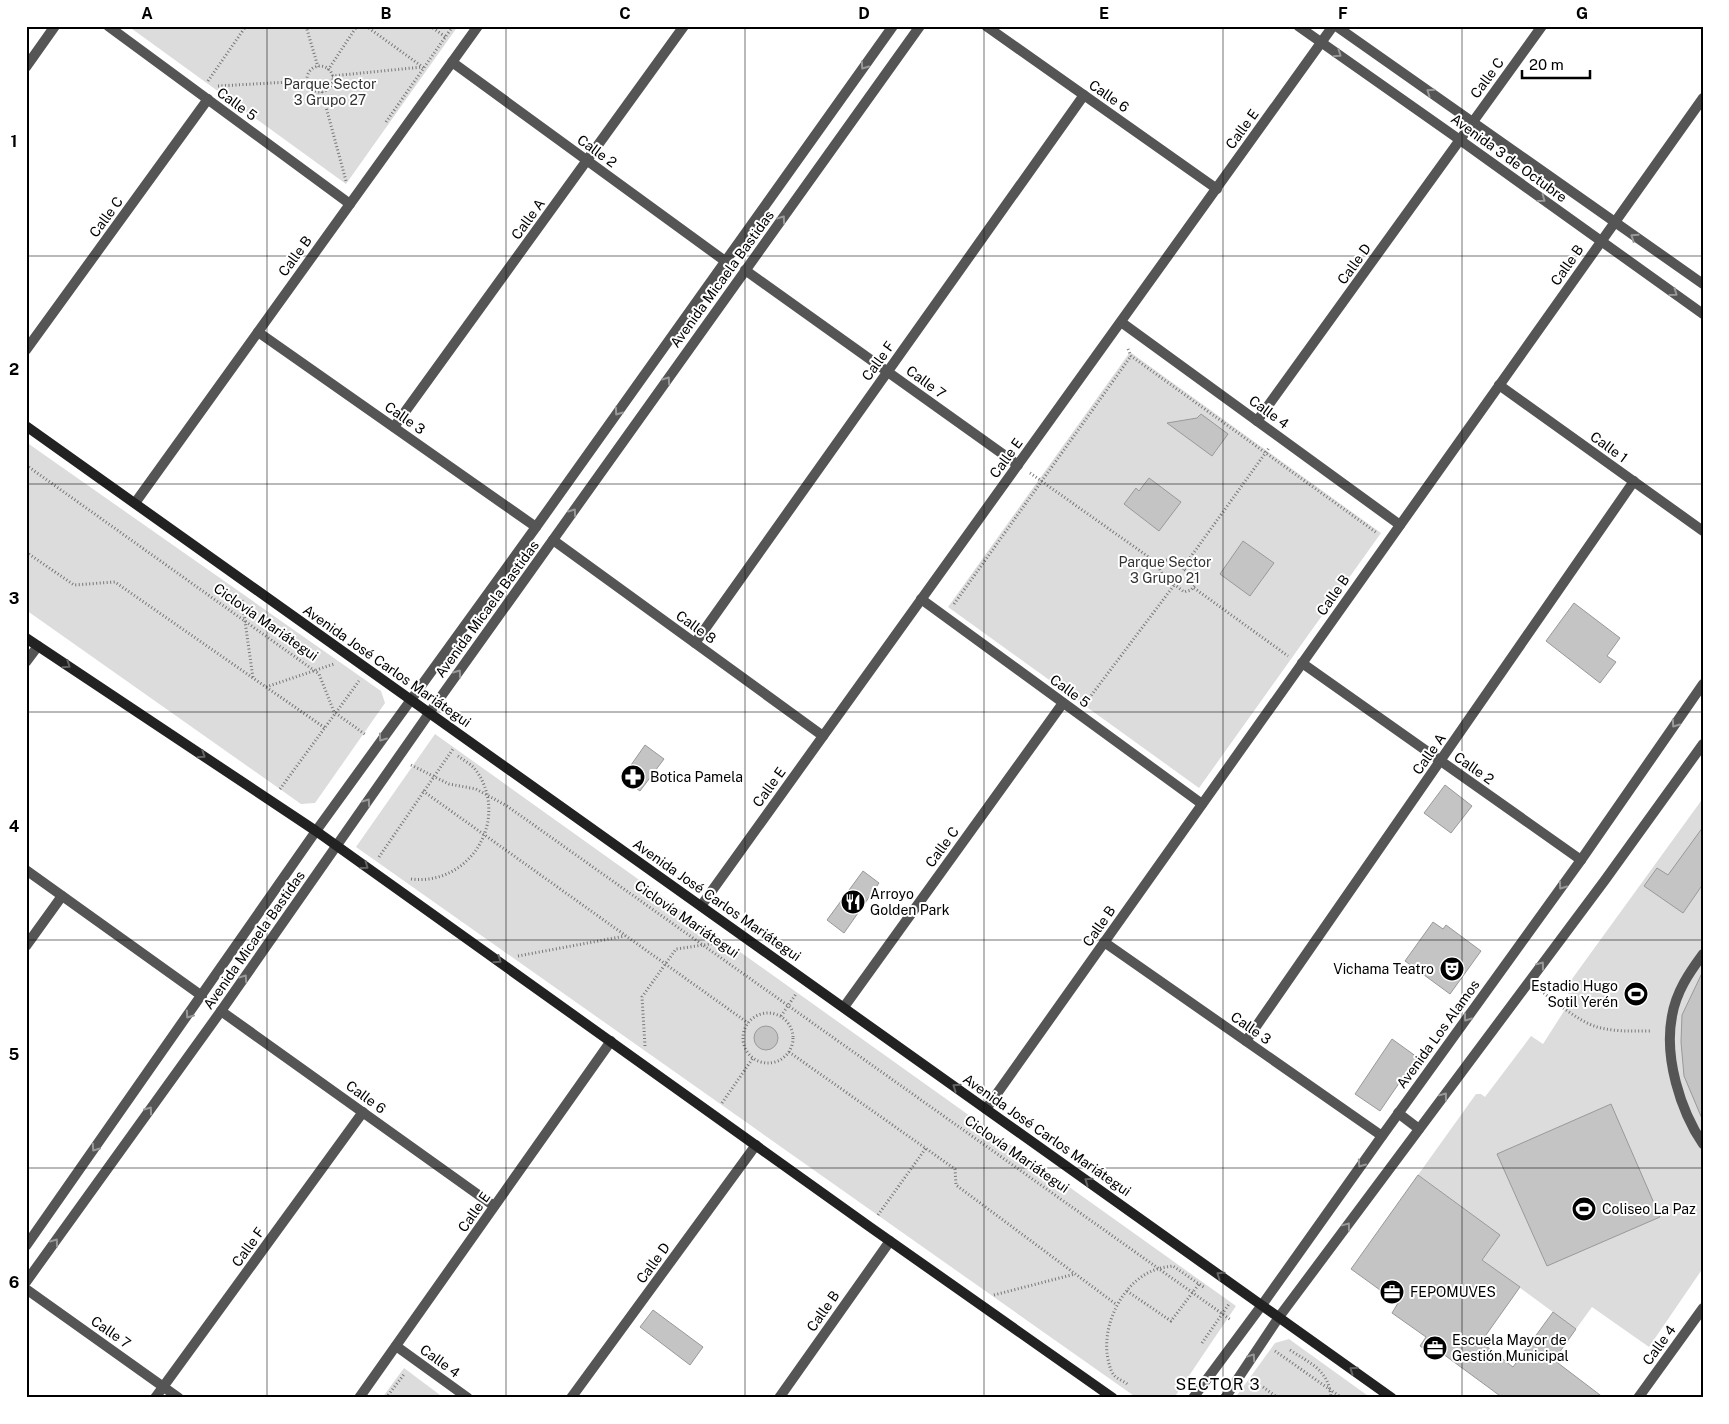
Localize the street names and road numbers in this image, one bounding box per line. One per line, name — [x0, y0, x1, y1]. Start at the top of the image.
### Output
street label: Calle C — [1467, 55, 1507, 101]
street label: Calle 6 — [1086, 76, 1132, 116]
street label: Calle 5 — [214, 84, 260, 124]
street label: Calle E — [1222, 106, 1262, 152]
street label: Avenida 3 de Octubre — [1448, 111, 1570, 205]
street label: Calle 2 — [574, 131, 620, 171]
street label: Calle C — [86, 194, 126, 240]
street label: Calle A — [508, 195, 548, 242]
street label: Avenida Micaela Bastidas — [667, 207, 777, 351]
street label: Calle B — [275, 233, 315, 279]
street label: Calle D — [1334, 241, 1374, 287]
street label: Calle B — [1547, 242, 1587, 288]
street label: Calle F — [858, 338, 898, 384]
street label: Calle 7 — [903, 362, 949, 402]
street label: Calle 4 — [1246, 392, 1292, 432]
street label: Calle 3 — [382, 398, 428, 438]
street label: Calle 1 — [1587, 428, 1631, 466]
street label: Calle E — [986, 435, 1026, 481]
street label: Avenida Micaela Bastidas — [432, 537, 542, 681]
street label: Calle B — [1313, 572, 1353, 618]
street label: Ciclovía Mariátegui — [211, 580, 321, 664]
street label: Avenida José Carlos Mariátegui — [300, 602, 474, 730]
street label: Calle 8 — [673, 607, 719, 647]
street label: Calle 5 — [1047, 671, 1093, 711]
street label: Calle A — [1409, 730, 1449, 778]
street label: Calle 2 — [1451, 749, 1497, 787]
street label: Calle E — [749, 764, 789, 810]
street label: Calle C — [922, 824, 962, 870]
street label: Avenida José Carlos Mariátegui — [630, 836, 804, 964]
street label: Avenida Micaela Bastidas — [200, 868, 308, 1012]
street label: Ciclovía Mariátegui — [632, 877, 742, 961]
street label: Calle B — [1079, 903, 1119, 949]
street label: Avenida Los Alamos — [1393, 977, 1483, 1091]
street label: Calle 3 — [1228, 1008, 1274, 1048]
street label: Avenida José Carlos Mariátegui — [960, 1071, 1134, 1199]
street label: Calle 6 — [343, 1077, 389, 1117]
street label: Ciclovía Mariátegui — [962, 1112, 1072, 1196]
street label: Calle E — [455, 1189, 493, 1235]
street label: Calle F — [228, 1224, 268, 1270]
street label: Calle D — [633, 1240, 673, 1286]
street label: Calle B — [803, 1288, 843, 1334]
street label: Calle 7 — [88, 1313, 134, 1351]
street label: Calle 4 — [1639, 1322, 1679, 1368]
street label: Calle 4 — [417, 1341, 463, 1381]

